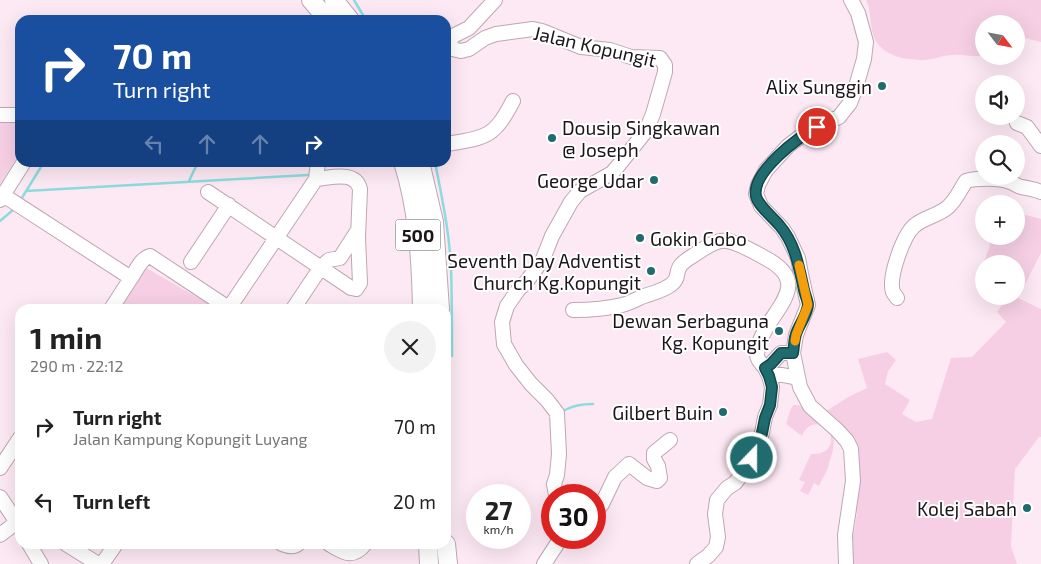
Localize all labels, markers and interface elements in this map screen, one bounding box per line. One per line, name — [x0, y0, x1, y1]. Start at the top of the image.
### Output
north arrow — [975, 15, 1025, 65]
map controls — [975, 15, 1025, 305]
street label: Jalan Kopungit — [531, 21, 659, 71]
text: 70 m — [113, 34, 192, 76]
icon: right — [30, 35, 95, 100]
place label: Alix Sunggin — [766, 75, 872, 98]
button: sound — [975, 75, 1025, 125]
text: Turn right — [113, 76, 211, 102]
marker: Alix Sunggin — [876, 80, 888, 92]
pin — [796, 106, 838, 148]
icon: arrive — [803, 113, 831, 141]
place label: Dousip Singkawan @ Joseph — [562, 116, 720, 161]
icon: left — [140, 130, 168, 158]
icon: ahead — [193, 130, 221, 158]
icon: ahead — [246, 130, 274, 158]
icon: right — [299, 130, 327, 158]
marker: Dousip Singkawan @ Joseph — [546, 132, 558, 144]
button: search — [975, 135, 1025, 185]
place label: George Udar — [537, 169, 644, 192]
marker: George Udar — [648, 174, 660, 186]
button: + — [975, 195, 1025, 245]
road number: 500 — [396, 220, 440, 250]
place label: Gokin Gobo — [650, 227, 747, 250]
marker: Gokin Gobo — [634, 232, 646, 244]
place label: Seventh Day Adventist Church Kg.Kopungit — [447, 249, 641, 294]
button: − — [975, 255, 1025, 305]
marker: Seventh Day Adventist Church Kg.Kopungit — [645, 265, 657, 277]
place label: Dewan Serbaguna Kg. Kopungit — [612, 309, 769, 354]
text: 1 min — [30, 319, 102, 355]
button: close — [384, 321, 436, 373]
marker: Dewan Serbaguna Kg. Kopungit — [773, 325, 785, 337]
text: 290 m · 22:12 — [30, 356, 123, 375]
place label: Gilbert Buin — [612, 401, 713, 424]
text: Turn right — [73, 406, 161, 429]
marker: Gilbert Buin — [717, 406, 729, 418]
icon: right — [30, 413, 58, 441]
text: 70 m — [394, 415, 436, 438]
text: Jalan Kampung Kopungit Luyang — [73, 429, 307, 448]
position arrow — [725, 431, 777, 483]
speed limit sign: 30 — [541, 484, 606, 549]
icon: left — [30, 488, 58, 516]
text: Turn left — [73, 490, 150, 513]
text: 20 m — [393, 490, 436, 513]
text: 27 — [485, 495, 512, 525]
place label: Kolej Sabah — [917, 497, 1017, 520]
marker: Kolej Sabah — [1021, 502, 1033, 514]
text: km/h — [484, 522, 513, 536]

